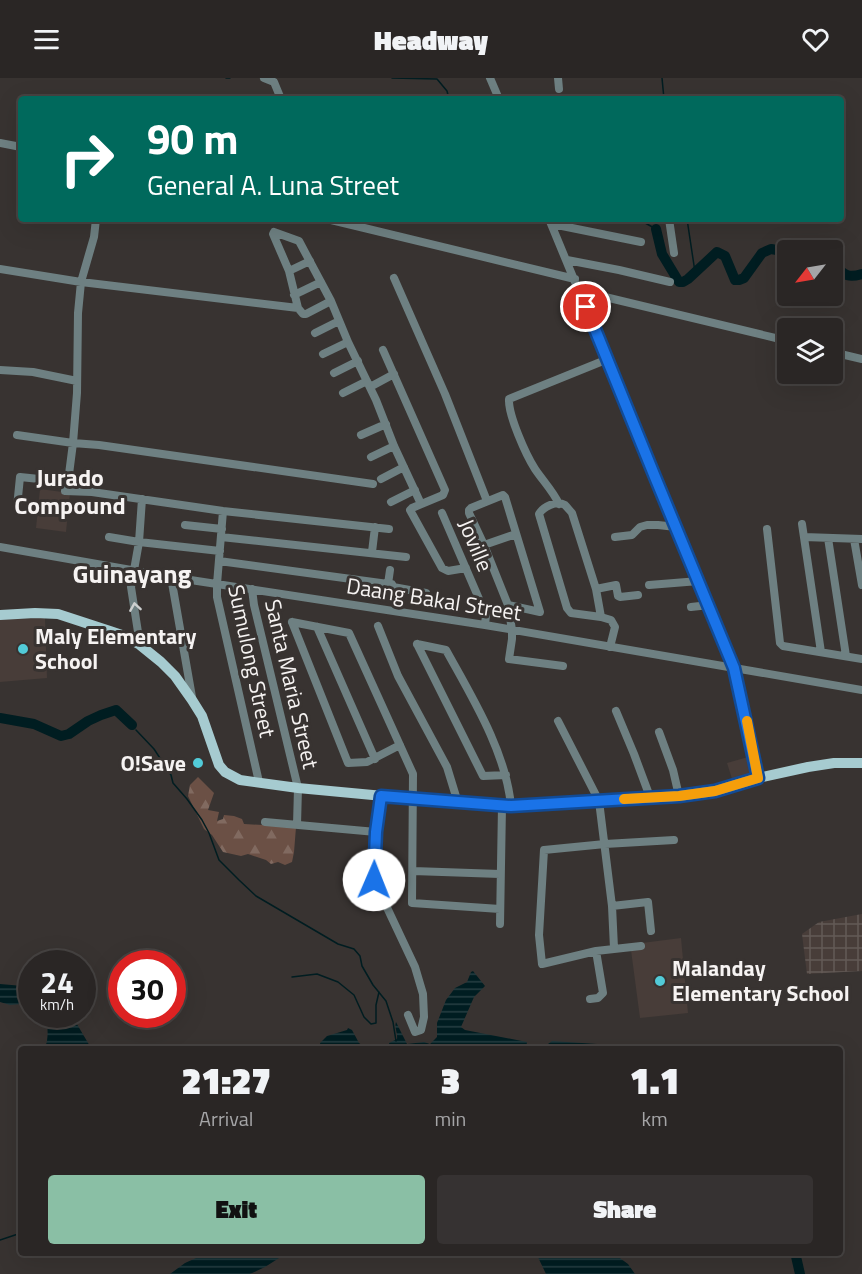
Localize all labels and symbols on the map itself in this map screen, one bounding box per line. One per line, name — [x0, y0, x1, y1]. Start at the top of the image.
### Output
north arrow — [777, 240, 843, 306]
pin — [560, 281, 611, 332]
district label: Jurado Compound — [14, 459, 126, 523]
street label: Joville — [450, 513, 502, 577]
district label: Guinayang — [73, 554, 192, 593]
street label: Daang Bakal Street — [344, 568, 524, 630]
street label: Sumulong Street — [219, 582, 285, 741]
street label: Santa Maria Street — [256, 596, 328, 772]
one-way arrow — [129, 603, 142, 613]
place label: Maly Elementary School — [35, 619, 197, 678]
marker: Maly Elementary School — [16, 642, 30, 656]
place label: O!Save — [120, 746, 186, 780]
marker: O!Save — [191, 756, 205, 770]
position arrow — [342, 848, 406, 912]
speed limit sign: 30 — [108, 950, 186, 1028]
place label: Malanday Elementary School — [672, 951, 850, 1010]
marker: Malanday Elementary School — [653, 974, 667, 988]

